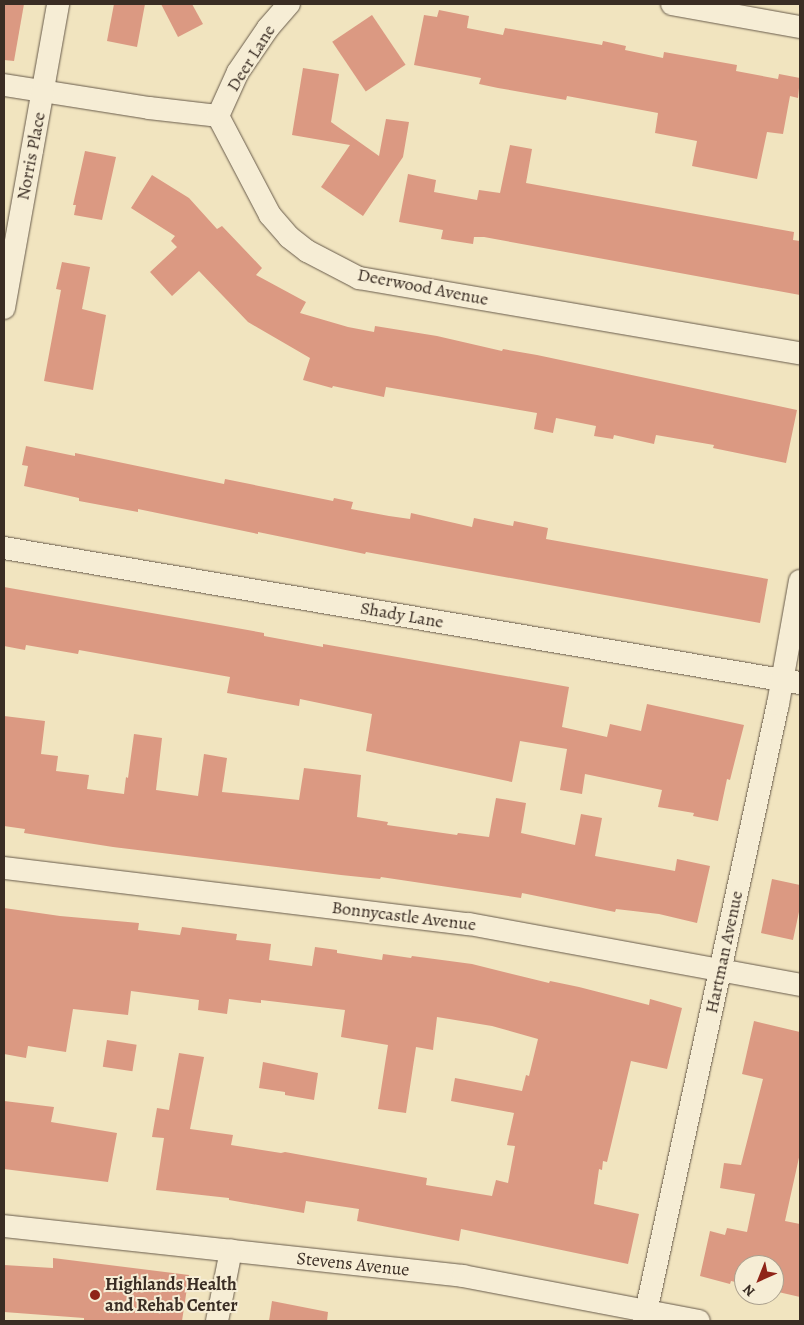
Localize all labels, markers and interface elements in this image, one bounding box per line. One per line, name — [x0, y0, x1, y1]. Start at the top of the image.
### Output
street label: Deer Lane — [222, 21, 280, 95]
street label: Norris Place — [12, 110, 50, 202]
street label: Deerwood Avenue — [356, 264, 490, 310]
street label: Shady Lane — [359, 597, 445, 633]
street label: Hartman Avenue — [700, 889, 748, 1015]
street label: Bonnycastle Avenue — [331, 896, 477, 936]
street label: Stevens Avenue — [295, 1247, 411, 1281]
north arrow — [734, 1255, 784, 1305]
place label: Highlands Health and Rehab Center — [105, 1274, 238, 1316]
text: N — [739, 1280, 759, 1301]
marker: Highlands Health and Rehab Center — [89, 1289, 101, 1301]

